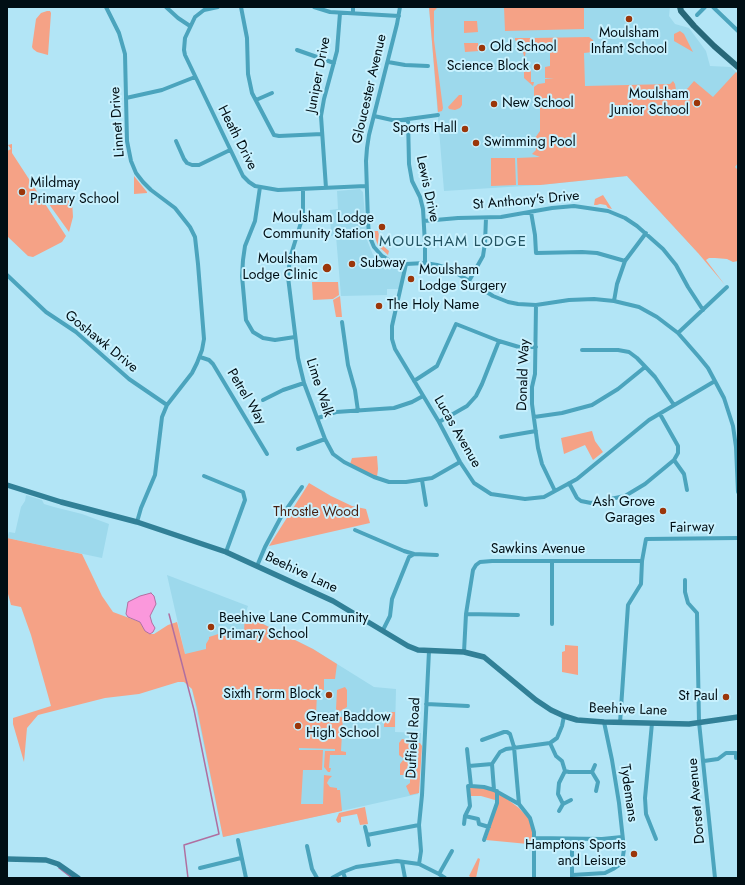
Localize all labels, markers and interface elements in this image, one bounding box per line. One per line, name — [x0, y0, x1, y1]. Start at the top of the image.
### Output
marker: Moulsham Infant School — [624, 14, 634, 24]
place label: Moulsham Infant School — [591, 26, 667, 58]
street label: Gloucester Avenue — [349, 33, 391, 145]
street label: Juniper Drive — [303, 36, 335, 114]
place label: Old School — [490, 40, 557, 56]
marker: Old School — [477, 43, 487, 53]
place label: Science Block — [447, 59, 529, 75]
marker: Science Block — [532, 62, 542, 72]
street label: Linnet Drive — [107, 86, 129, 158]
place label: Moulsham Junior School — [610, 87, 689, 120]
place label: New School — [502, 96, 574, 112]
marker: Moulsham Junior School — [692, 98, 702, 108]
marker: New School — [489, 99, 499, 109]
street label: Heath Drive — [214, 103, 260, 173]
place label: Sports Hall — [393, 121, 457, 137]
marker: Sports Hall — [460, 124, 470, 134]
place label: Swimming Pool — [484, 135, 576, 151]
marker: Swimming Pool — [471, 138, 481, 148]
street label: Lewis Drive — [412, 154, 442, 224]
place label: Mildmay Primary School — [30, 176, 119, 208]
marker: Mildmay Primary School — [17, 187, 27, 197]
street label: St Anthony's Drive — [472, 188, 580, 214]
place label: Moulsham Lodge Community Station — [263, 211, 374, 244]
marker: Moulsham Lodge Community Station — [377, 222, 387, 232]
district label: MOULSHAM LODGE — [379, 233, 527, 251]
place label: Moulsham Lodge Clinic — [243, 252, 318, 284]
place label: Subway — [360, 256, 405, 272]
marker: Subway — [347, 259, 357, 269]
marker: Moulsham Lodge Clinic — [321, 262, 333, 274]
place label: Moulsham Lodge Surgery — [419, 263, 506, 296]
marker: Moulsham Lodge Surgery — [406, 274, 416, 284]
place label: The Holy Name — [387, 298, 479, 314]
marker: The Holy Name — [374, 301, 384, 311]
street label: Goshawk Drive — [61, 307, 141, 377]
street label: Donald Way — [514, 339, 534, 411]
street label: Lime Walk — [302, 356, 336, 420]
street label: Petrel Way — [223, 366, 269, 428]
street label: Lucas Avenue — [430, 393, 484, 471]
place label: Ash Grove Garages — [593, 495, 655, 528]
park label: Throstle Wood — [273, 505, 359, 521]
marker: Ash Grove Garages — [658, 506, 668, 516]
street label: Fairway — [670, 519, 714, 537]
street label: Sawkins Avenue — [491, 542, 585, 558]
street label: Beehive Lane — [262, 549, 340, 597]
place label: Beehive Lane Community Primary School — [219, 611, 368, 644]
marker: Beehive Lane Community Primary School — [206, 622, 216, 632]
place label: Sixth Form Block — [223, 687, 321, 703]
place label: St Paul — [678, 689, 718, 705]
marker: Sixth Form Block — [324, 690, 334, 700]
marker: St Paul — [721, 692, 731, 702]
street label: Duffield Road — [403, 697, 425, 779]
street label: Beehive Lane — [589, 700, 667, 720]
place label: Great Baddow High School — [306, 710, 390, 742]
marker: Great Baddow High School — [293, 721, 303, 731]
street label: Dorset Avenue — [685, 757, 709, 845]
street label: Tydemans — [616, 763, 640, 823]
place label: Hamptons Sports and Leisure — [525, 838, 626, 870]
marker: Hamptons Sports and Leisure — [629, 849, 639, 859]

